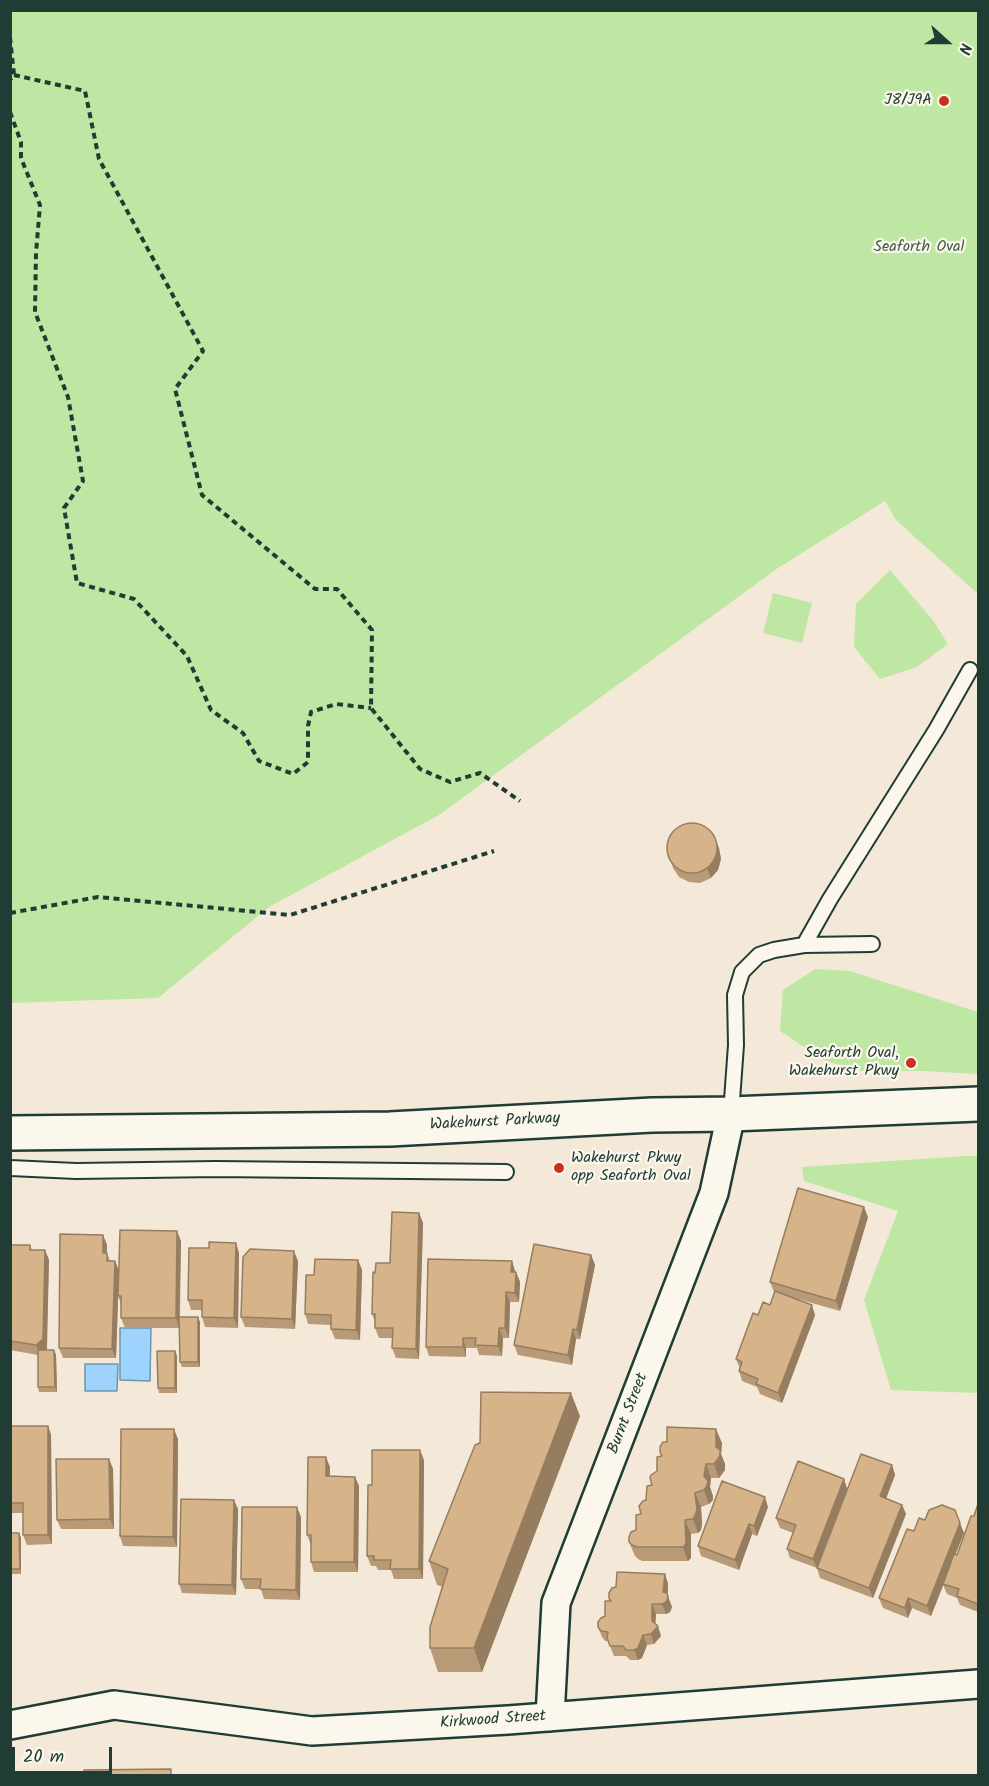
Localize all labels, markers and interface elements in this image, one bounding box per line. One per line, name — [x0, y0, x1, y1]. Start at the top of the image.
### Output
north arrow — [917, 12, 977, 72]
text: N — [951, 39, 978, 58]
place label: J8/J9A — [884, 91, 932, 111]
marker: J8/J9A — [937, 94, 951, 108]
park label: Seaforth Oval — [874, 238, 964, 258]
place label: Seaforth Oval, Wakehurst Pkwy — [789, 1044, 899, 1082]
marker: Seaforth Oval, Wakehurst Pkwy — [904, 1056, 918, 1070]
street label: Wakehurst Parkway — [429, 1110, 561, 1136]
place label: Wakehurst Pkwy opp Seaforth Oval — [571, 1149, 691, 1187]
marker: Wakehurst Pkwy opp Seaforth Oval — [552, 1161, 566, 1175]
street label: Burnt Street — [605, 1371, 653, 1457]
street label: Kirkwood Street — [439, 1708, 547, 1734]
scale bar — [15, 1735, 116, 1773]
text: 20 m — [23, 1743, 64, 1772]

